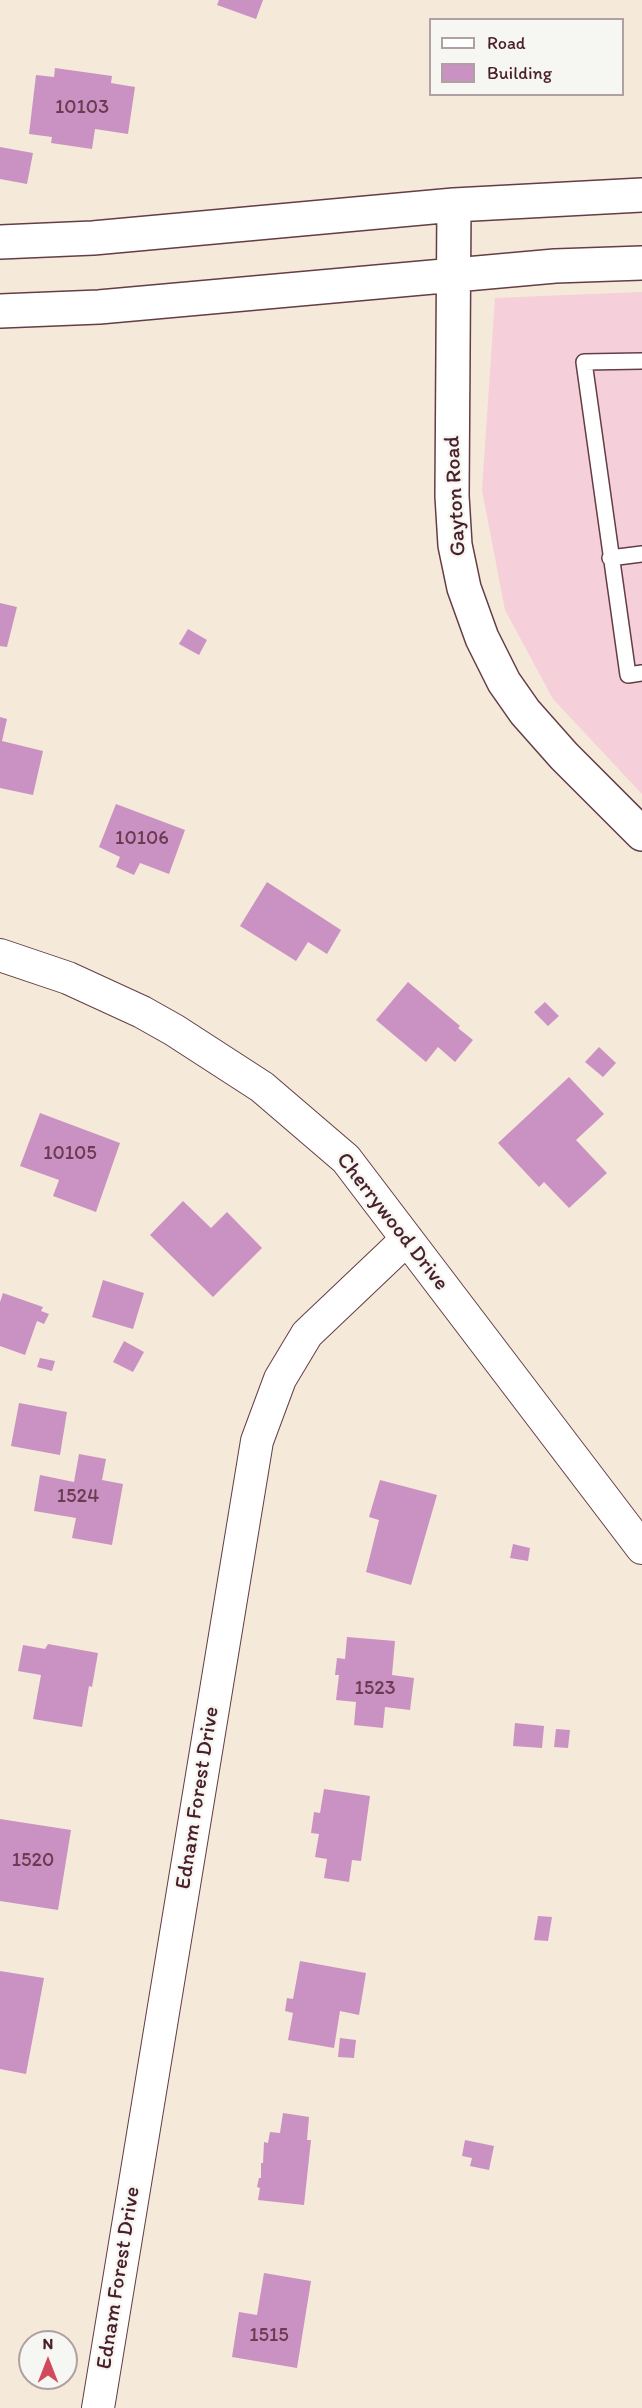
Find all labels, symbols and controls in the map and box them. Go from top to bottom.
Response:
legend [429,18,624,96]
text: Road [487,32,526,54]
text: Building [487,62,552,84]
house number: 10103 [55,96,109,120]
street label: Gayton Road [440,435,472,557]
house number: 10106 [115,827,169,851]
house number: 10105 [43,1142,97,1166]
street label: Cherrywood Drive [330,1148,454,1296]
house number: 1524 [57,1485,99,1509]
house number: 1523 [354,1677,396,1701]
street label: Ednam Forest Drive [171,1705,225,1891]
house number: 1520 [12,1849,54,1873]
street label: Ednam Forest Drive [92,2185,146,2371]
house number: 1515 [249,2324,289,2348]
north arrow [18,2330,78,2390]
text: N [43,2334,53,2353]

